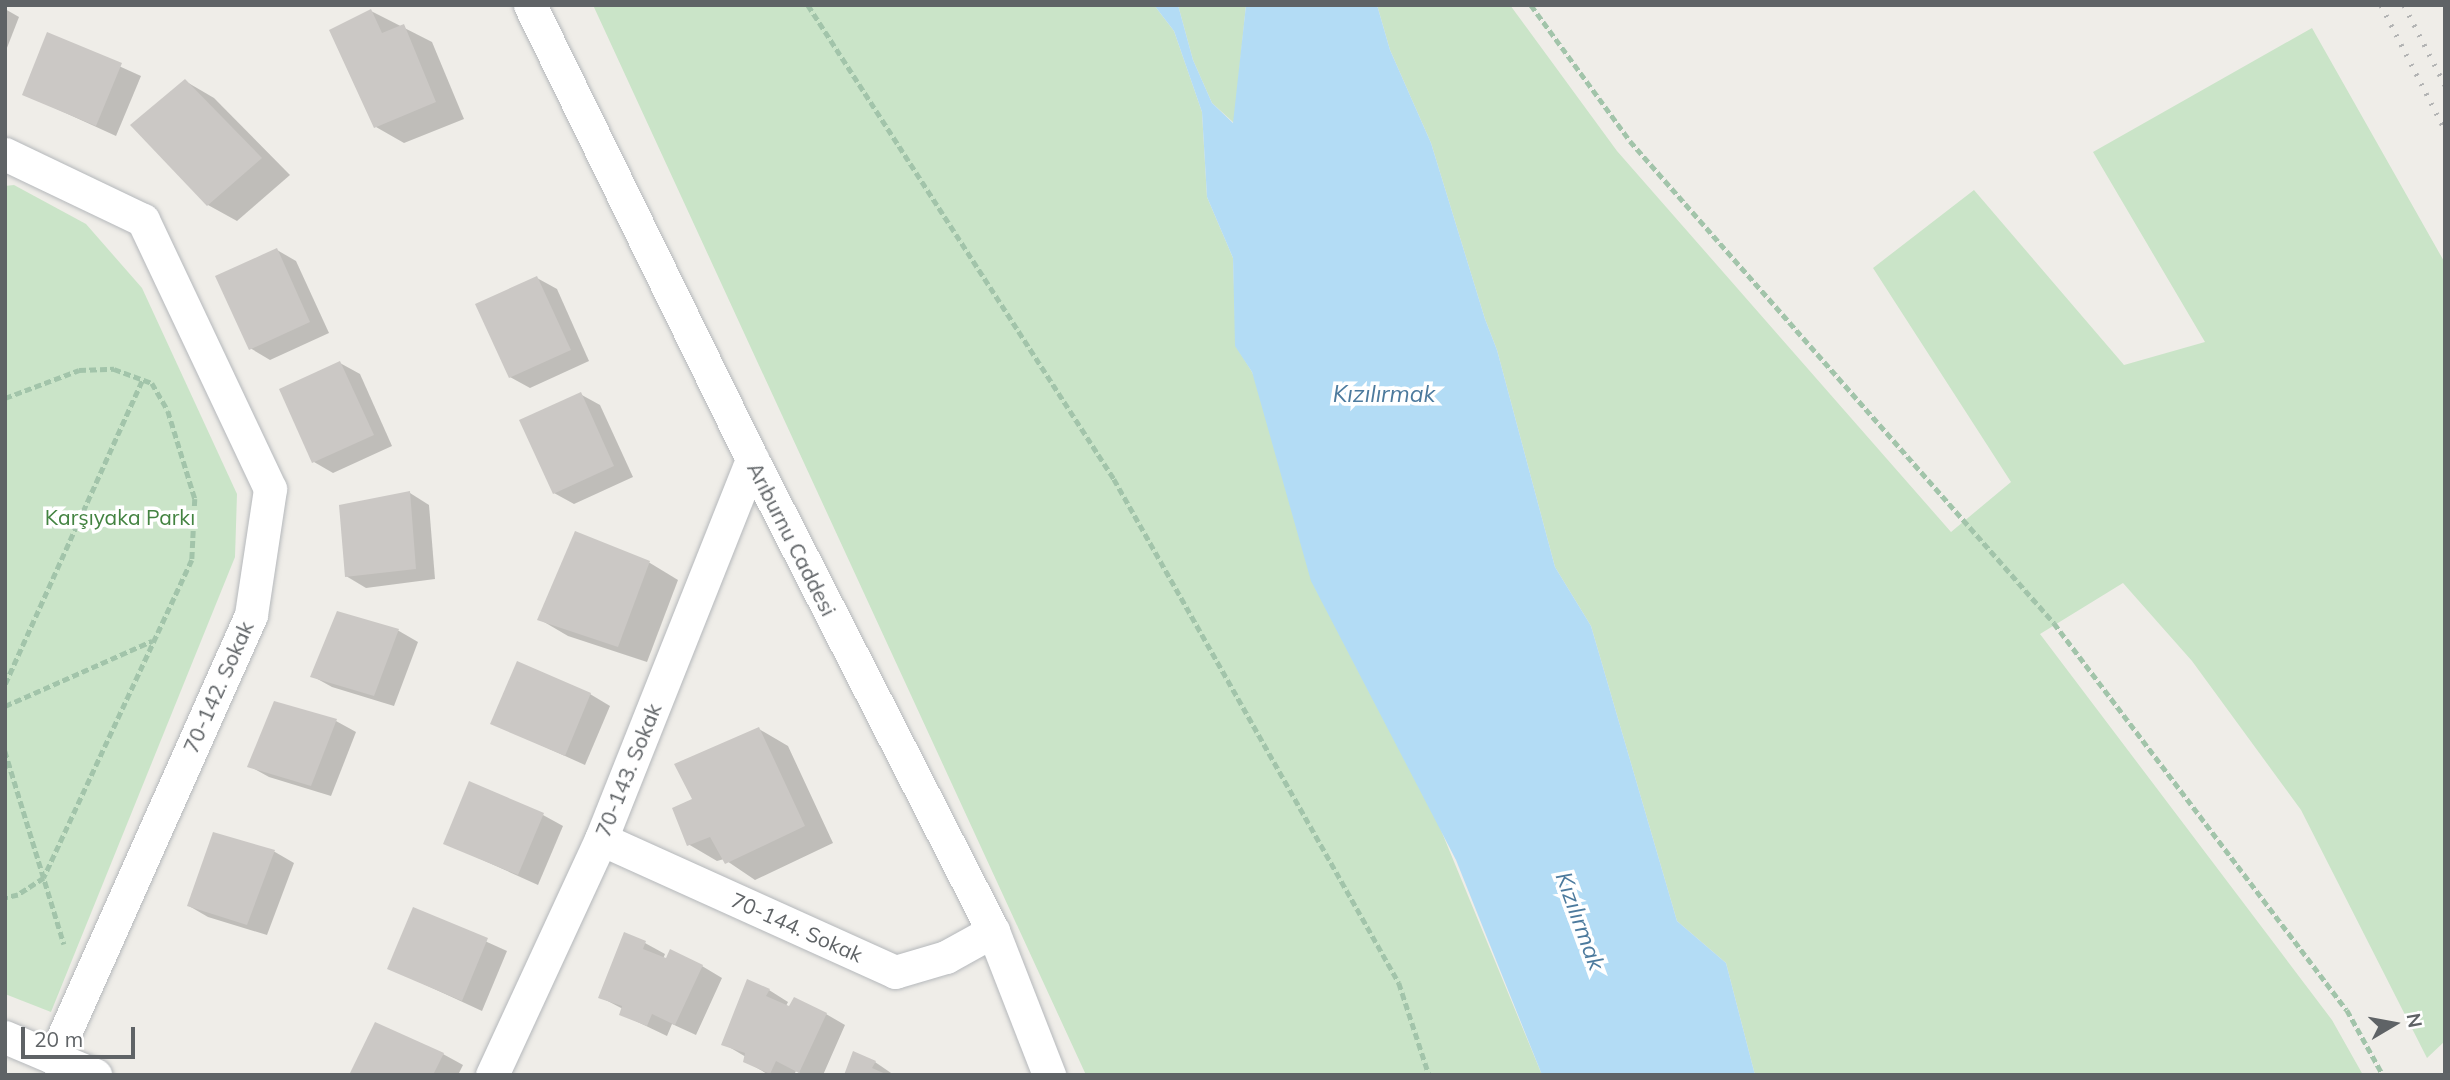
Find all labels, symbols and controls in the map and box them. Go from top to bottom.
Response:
water label: Kızılırmak [1333,380,1435,408]
street label: Arıburnu Caddesi [742,458,842,620]
park label: Karşıyaka Parkı [45,504,195,530]
street label: 70-142. Sokak [178,617,258,757]
street label: 70-143. Sokak [590,700,666,840]
water label: Kızılırmak [1549,868,1611,974]
street label: 70-144. Sokak [727,887,867,967]
north arrow [2359,989,2429,1059]
text: N [2402,1011,2428,1030]
scale bar [24,1014,138,1058]
text: 20 m [34,1026,83,1052]

